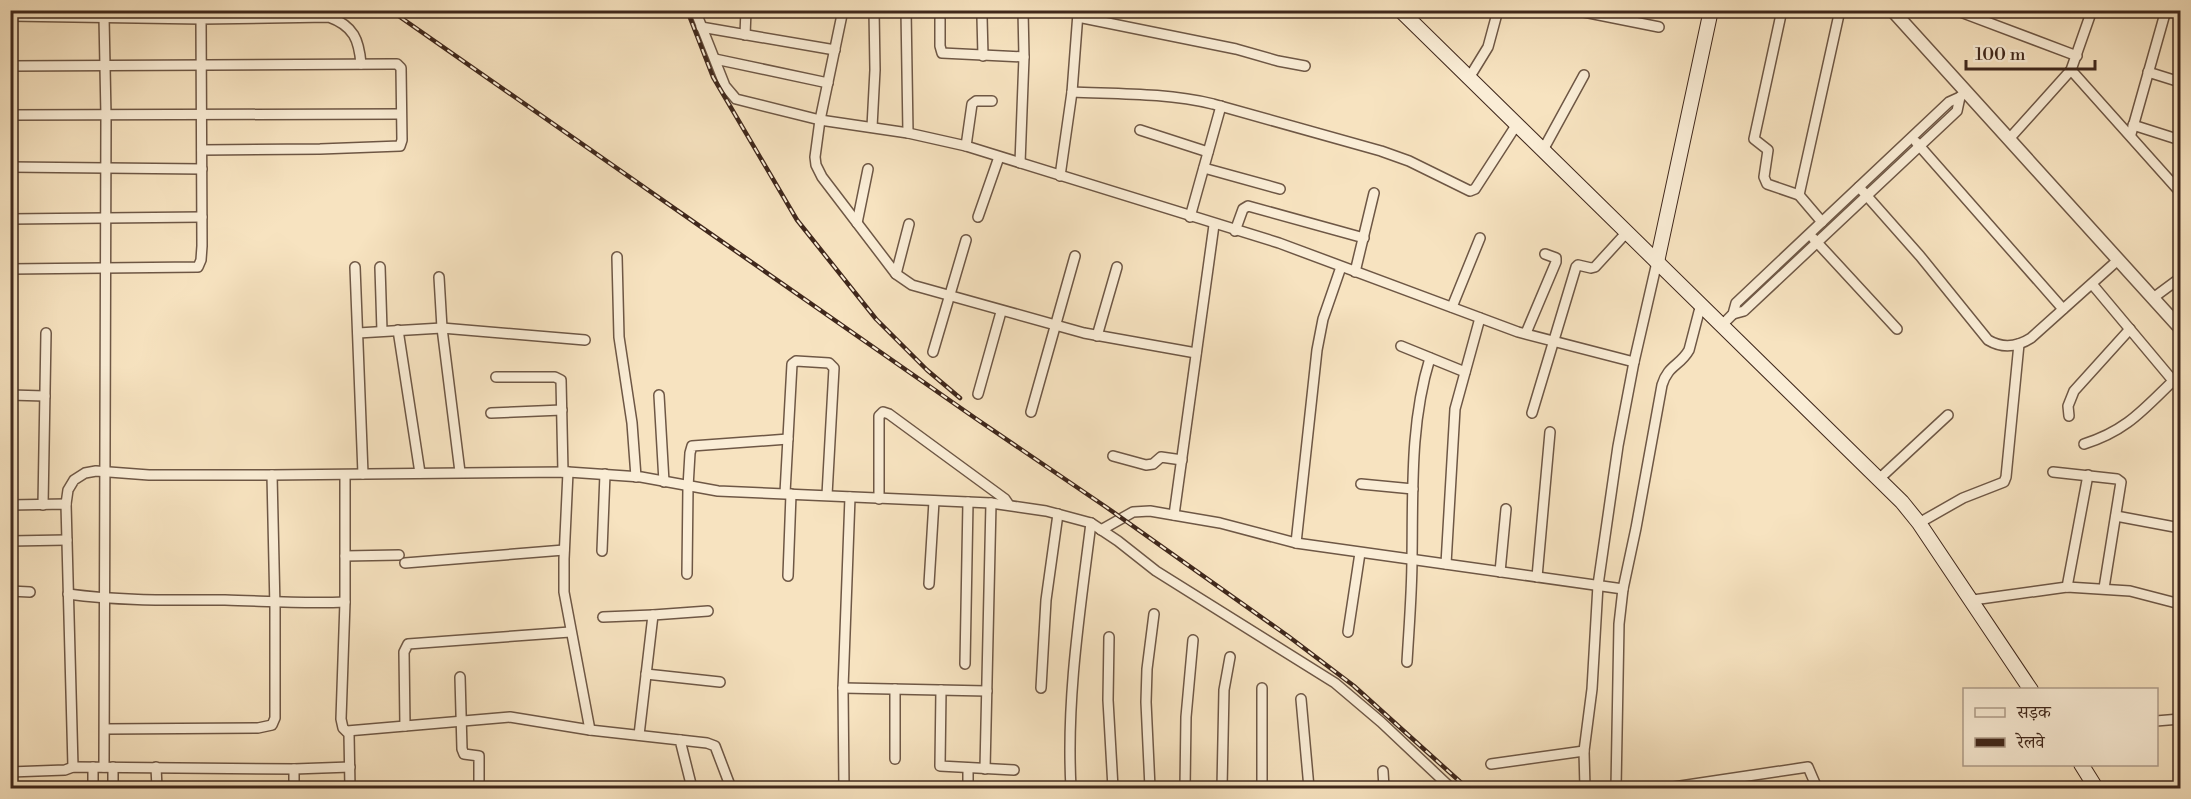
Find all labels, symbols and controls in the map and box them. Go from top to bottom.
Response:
scale bar [1966,33,2095,71]
text: 100 m [1975,43,2026,66]
legend [1963,688,2158,766]
text: सड़क [2016,701,2052,724]
text: रेलवे [2015,731,2046,754]

